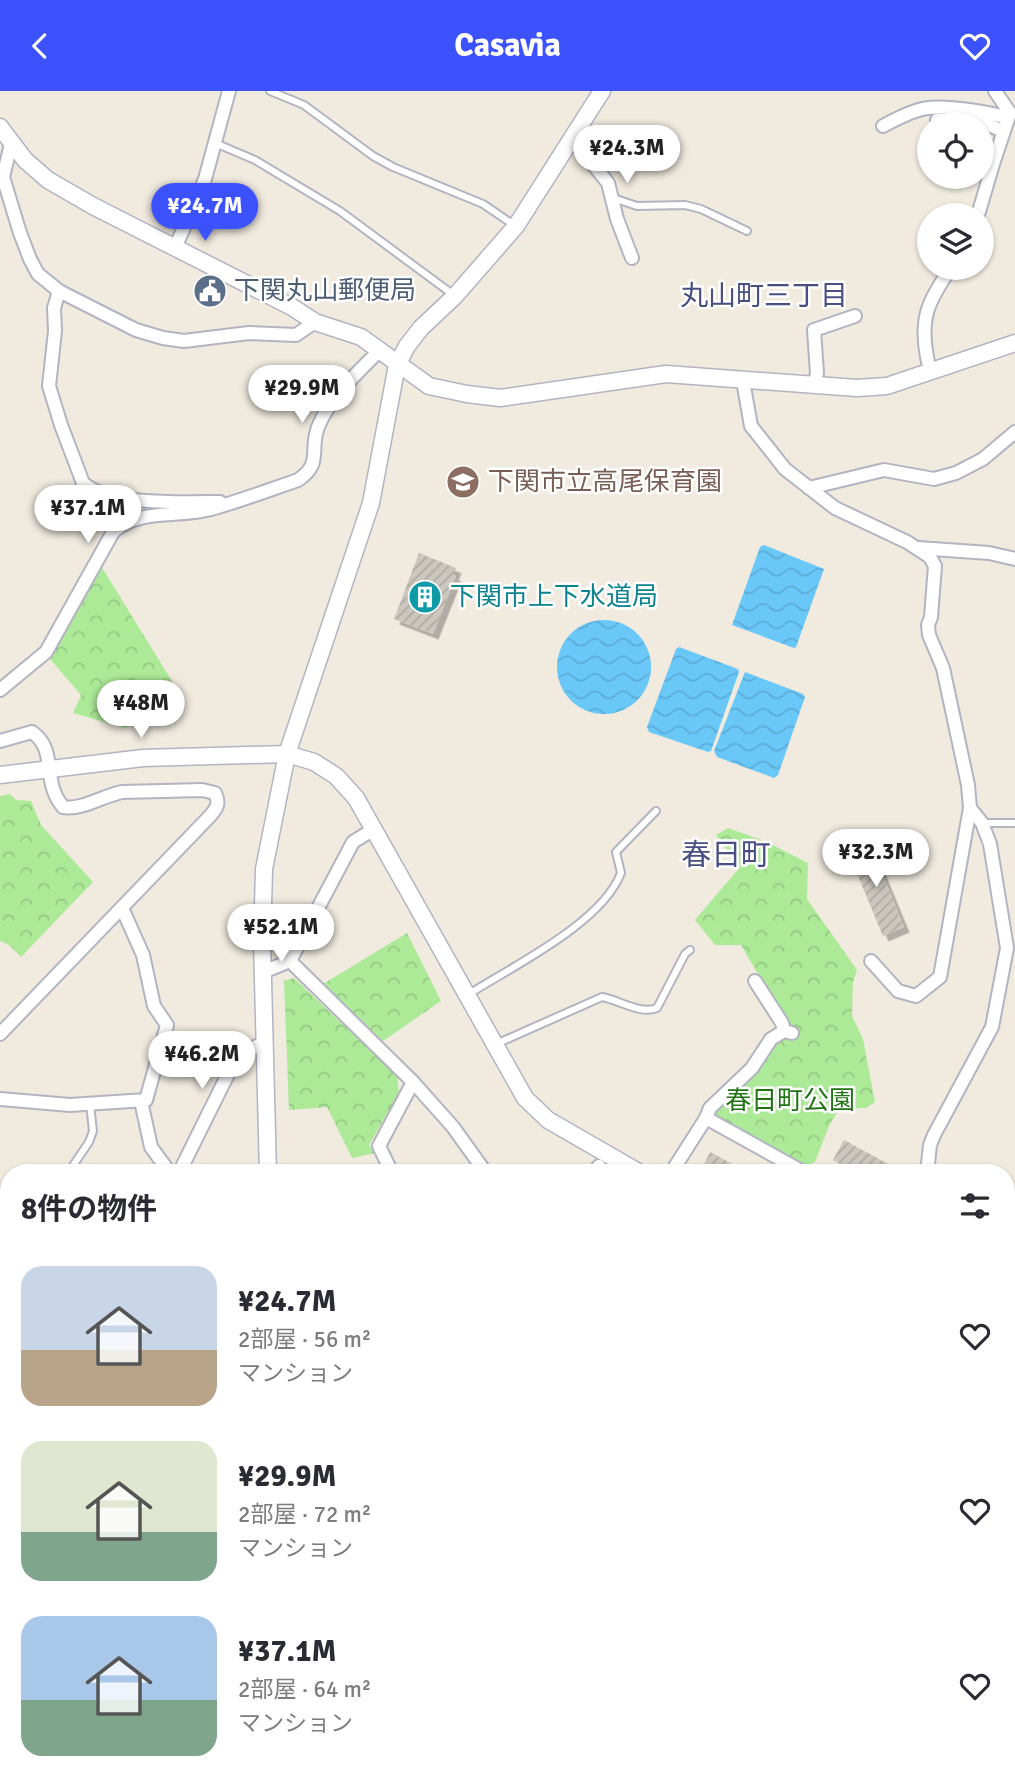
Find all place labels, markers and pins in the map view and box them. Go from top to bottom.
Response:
pin: ¥24.3M [570,125,684,185]
pin: ¥24.7M [148,183,262,243]
public building icon: 下関丸山郵便局 [191,272,229,310]
place label: 下関丸山郵便局 [234,275,416,307]
pin: ¥29.9M [245,365,359,425]
school or university icon: 下関市立高尾保育園 [444,463,482,501]
place label: 下関市立高尾保育園 [488,466,722,498]
pin: ¥37.1M [31,485,145,545]
building icon: 下関市上下水道局 [406,578,444,616]
place label: 下関市上下水道局 [450,581,658,613]
pin: ¥48M [100,681,182,740]
pin: ¥32.3M [819,829,933,889]
pin: ¥52.1M [224,905,338,964]
pin: ¥46.2M [145,1031,259,1091]

